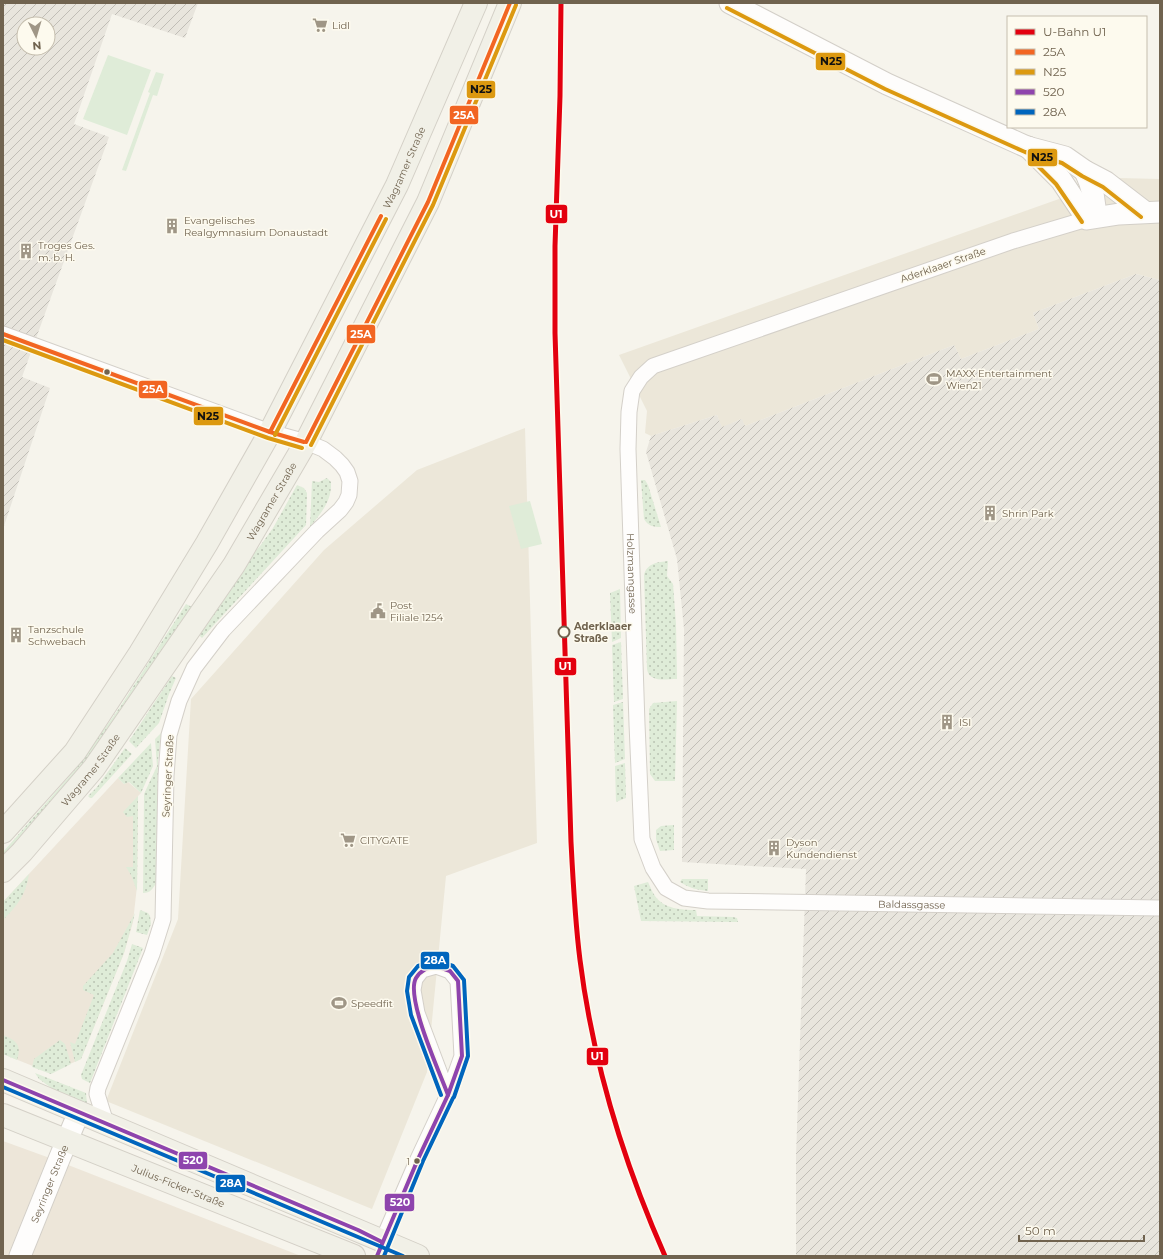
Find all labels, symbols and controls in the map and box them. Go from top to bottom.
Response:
north arrow [16,16,56,56]
supermarket icon: Lidl [311,16,329,34]
legend [1007,16,1147,128]
place label: Lidl [332,19,350,32]
text: U-Bahn U1 [1043,24,1106,39]
text: N [32,39,42,53]
text: 25A [1043,44,1066,59]
line badge: N25 [815,52,846,71]
text: N25 [820,54,842,68]
text: N25 [1043,64,1067,79]
line badge: N25 [466,80,496,99]
text: N25 [470,82,492,96]
text: 520 [1043,84,1065,99]
text: 28A [1043,104,1066,119]
line badge: 25A [449,105,479,125]
text: 25A [453,108,475,122]
street label: Wagramer Straße [380,125,428,211]
line badge: N25 [1027,148,1058,167]
text: N25 [1031,150,1053,164]
line badge: U1 [545,204,568,224]
text: U1 [550,207,562,221]
place label: Evangelisches Realgymnasium Donaustadt [184,214,328,239]
building icon: Evangelisches Realgymnasium Donaustadt [163,217,181,235]
place label: Troges Ges. m. b. H. [38,239,95,264]
building icon: Troges Ges. m. b. H. [17,242,35,260]
street label: Aderklaaer Straße [899,244,987,286]
line badge: 25A [346,324,376,344]
text: 25A [350,327,372,341]
unlabelled marker [102,367,112,377]
place label: MAXX Entertainment Wien21 [946,367,1052,392]
sports icon: MAXX Entertainment Wien21 [925,370,943,388]
line badge: 25A [138,380,168,399]
text: 25A [142,382,164,396]
line badge: N25 [193,406,224,426]
text: N25 [197,409,219,423]
street label: Wagramer Straße [243,460,299,543]
building icon: Shrin Park [981,504,999,522]
place label: Shrin Park [1002,507,1054,520]
street label: Holzmanngasse [624,533,640,614]
place label: Post Filiale 1254 [390,599,444,624]
public building icon: Post Filiale 1254 [369,602,387,620]
place label: Aderklaaer Straße [573,620,632,645]
place label: Tanzschule Schwebach [28,623,86,648]
marker: Aderklaaer Straße [557,625,571,639]
building icon: Tanzschule Schwebach [7,626,25,644]
line badge: U1 [554,657,577,676]
text: U1 [559,659,571,673]
building icon: ISI [938,713,956,731]
place label: ISI [959,716,971,729]
street label: Wagramer Straße [58,731,123,809]
street label: Seyringer Straße [159,734,177,818]
supermarket icon: CITYGATE [339,831,357,849]
place label: CITYGATE [360,834,409,847]
place label: Dyson Kundendienst [786,836,857,861]
building icon: Dyson Kundendienst [765,839,783,857]
street label: Baldassgasse [878,897,945,911]
line badge: 28A [420,951,450,970]
text: 28A [424,953,447,967]
sports icon: Speedfit [330,994,348,1012]
place label: Speedfit [351,997,393,1010]
line badge: U1 [586,1047,609,1066]
text: U1 [591,1049,603,1063]
street label: Seyringer Straße [28,1143,71,1225]
line badge: 520 [178,1151,208,1170]
text: 520 [183,1153,204,1167]
place label: 1 [407,1156,410,1167]
marker: 1 [412,1156,422,1166]
street label: Julius-Ficker-Straße [129,1161,227,1210]
line badge: 28A [215,1174,246,1193]
text: 28A [220,1176,243,1190]
line badge: 520 [384,1193,415,1212]
text: 520 [390,1195,411,1209]
scale bar [1019,1217,1144,1243]
text: 50 m [1025,1223,1056,1238]

